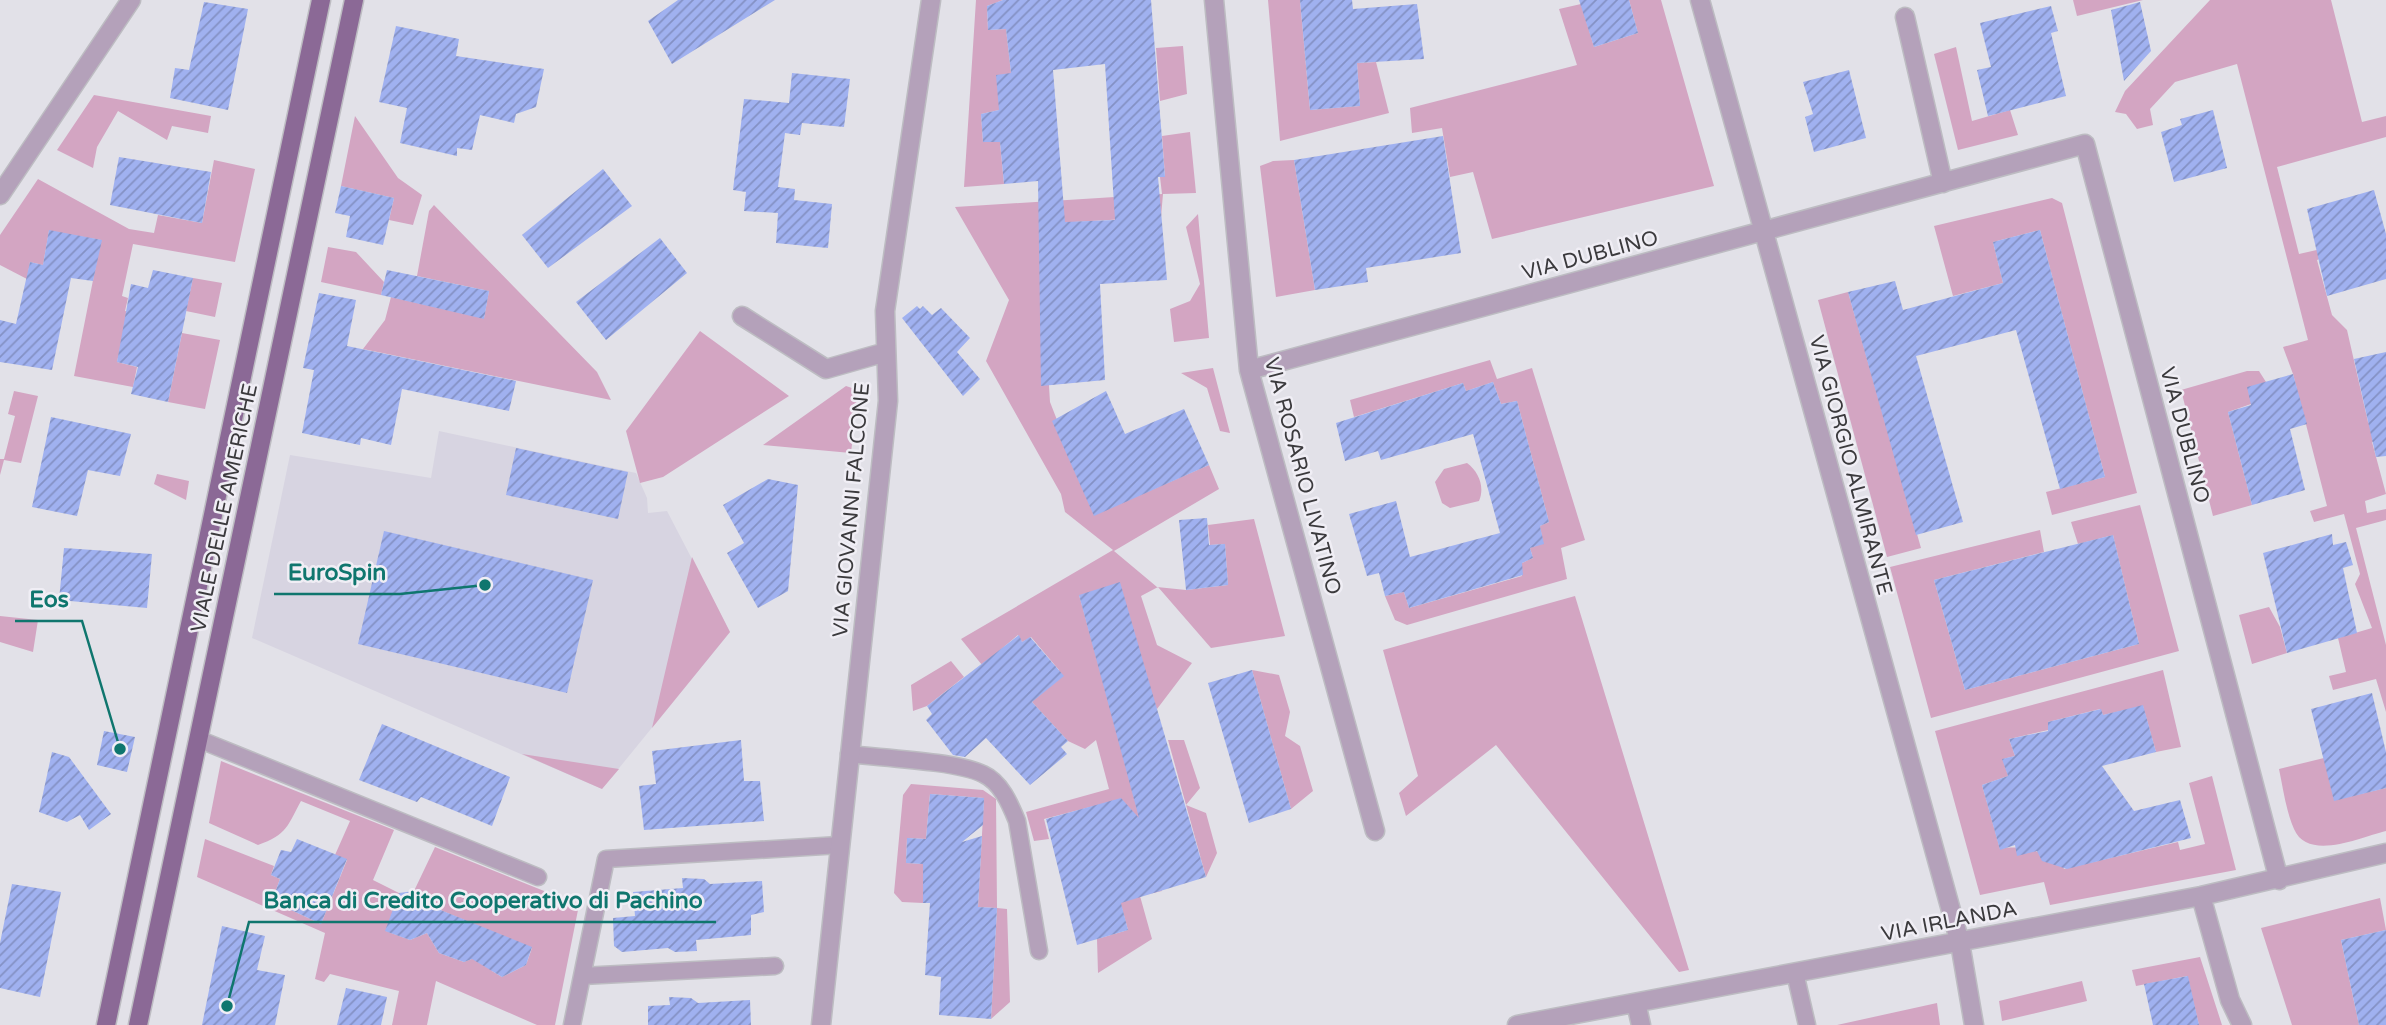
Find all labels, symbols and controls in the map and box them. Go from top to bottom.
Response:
street label: VIA DUBLINO [1519,225,1661,286]
street label: VIA GIORGIO ALMIRANTE [1804,333,1897,598]
street label: VIA ROSARIO LIVATINO [1259,355,1346,597]
street label: VIA DUBLINO [2154,364,2215,506]
street label: VIALE DELLE AMERICHE [186,382,263,635]
street label: VIA GIOVANNI FALCONE [828,382,875,639]
callout: EuroSpin [274,550,400,594]
text: EuroSpin [288,559,386,587]
callout: Eos [15,577,82,621]
text: Eos [29,586,69,614]
callout: Banca di Credito Cooperativo di Pachino [249,878,716,922]
text: Banca di Credito Cooperativo di Pachino [263,887,703,915]
street label: VIA IRLANDA [1879,896,2019,947]

